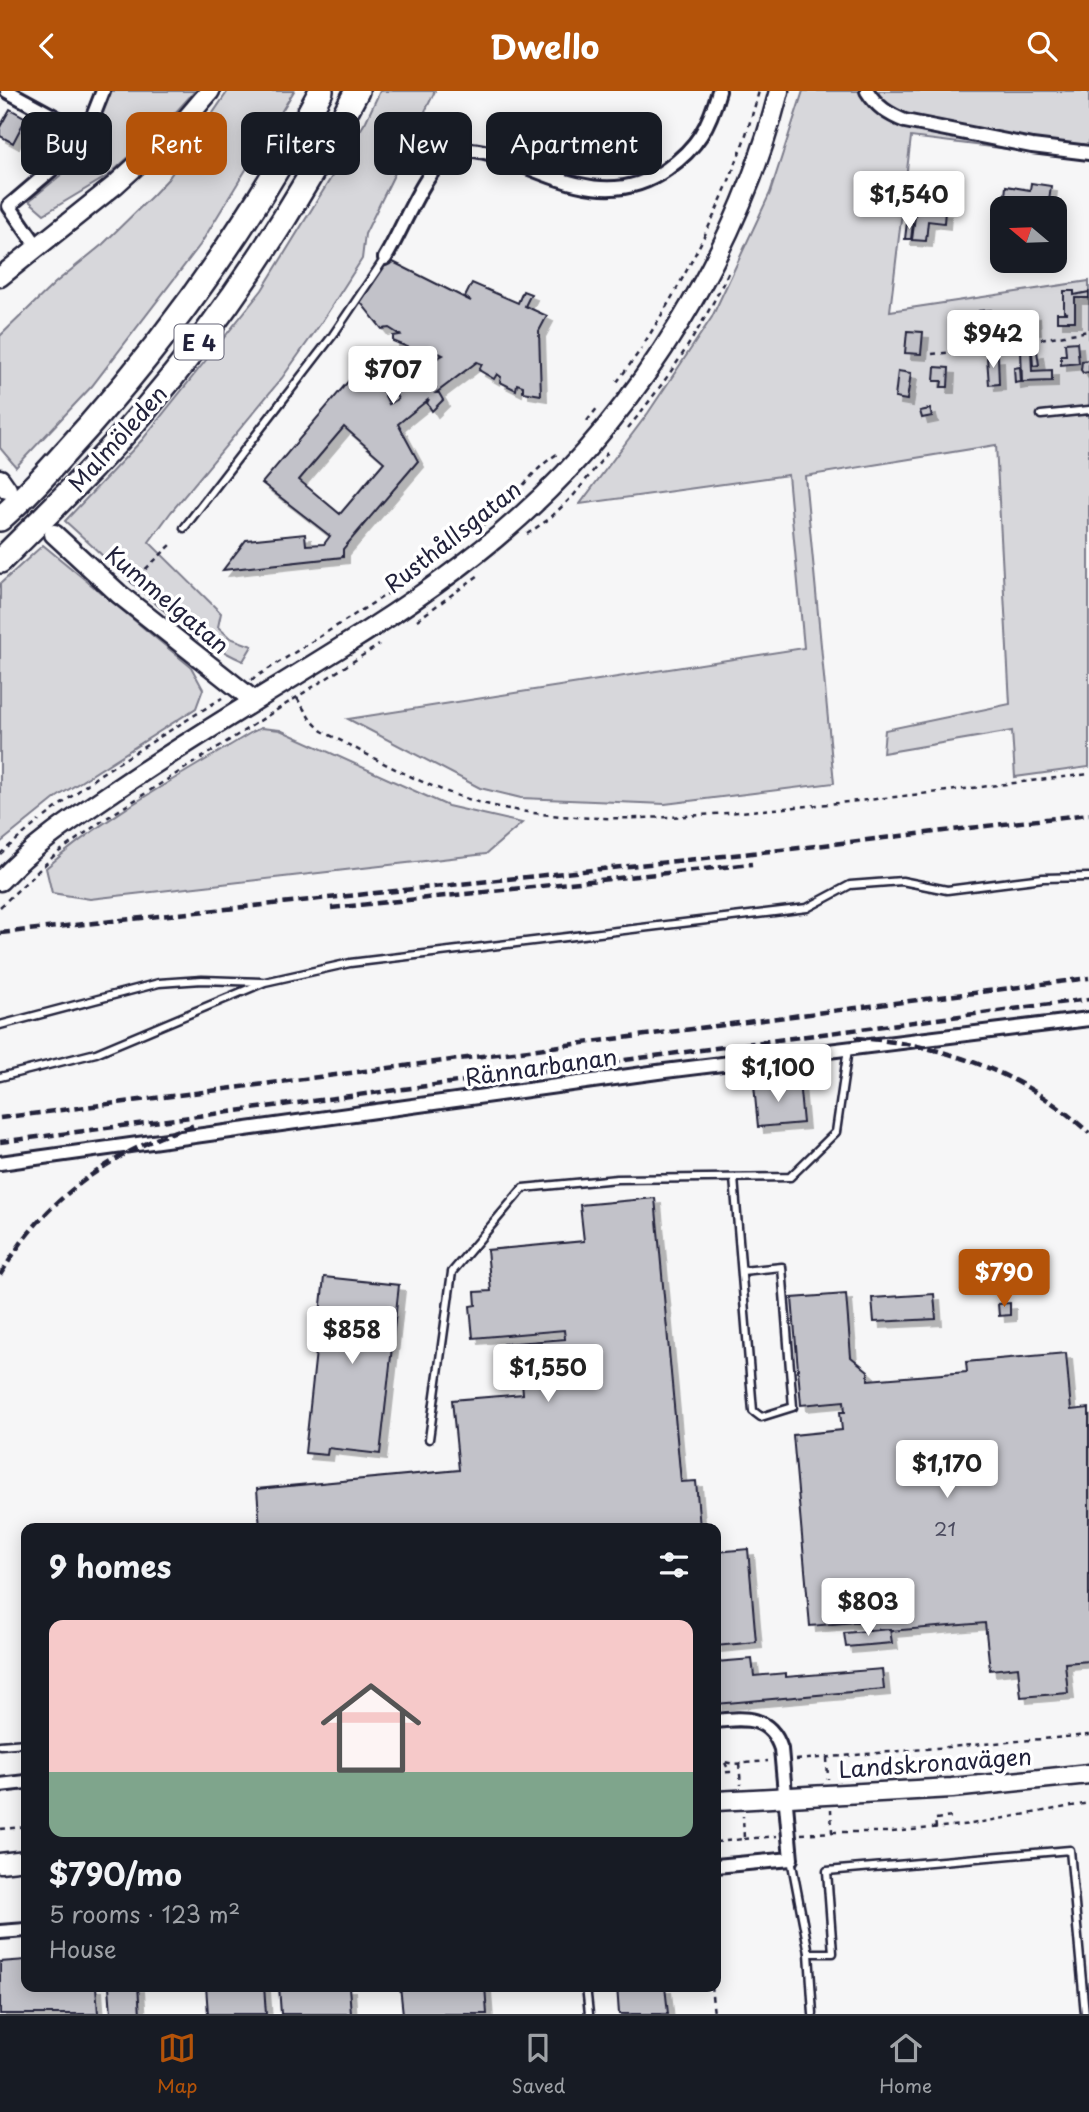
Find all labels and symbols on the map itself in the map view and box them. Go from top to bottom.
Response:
pin: $1,540 [852,171,966,231]
north arrow [990,196,1068,273]
pin: $942 [952,310,1034,370]
road number: E 4 [174,324,224,359]
pin: $707 [352,347,434,406]
street label: Malmöleden [59,377,175,499]
street label: Rusthållsgatan [376,471,528,601]
street label: Kummelgatan [98,536,238,662]
street label: Rännarbanan [463,1038,619,1094]
pin: $1,100 [721,1045,835,1104]
pin: $790 [963,1249,1045,1309]
pin: $858 [311,1307,393,1366]
pin: $1,550 [491,1345,605,1404]
pin: $1,170 [890,1441,1004,1500]
house number: 21 [934,1514,956,1542]
pin: $803 [827,1579,909,1638]
street label: Landskronavägen [837,1738,1033,1786]

